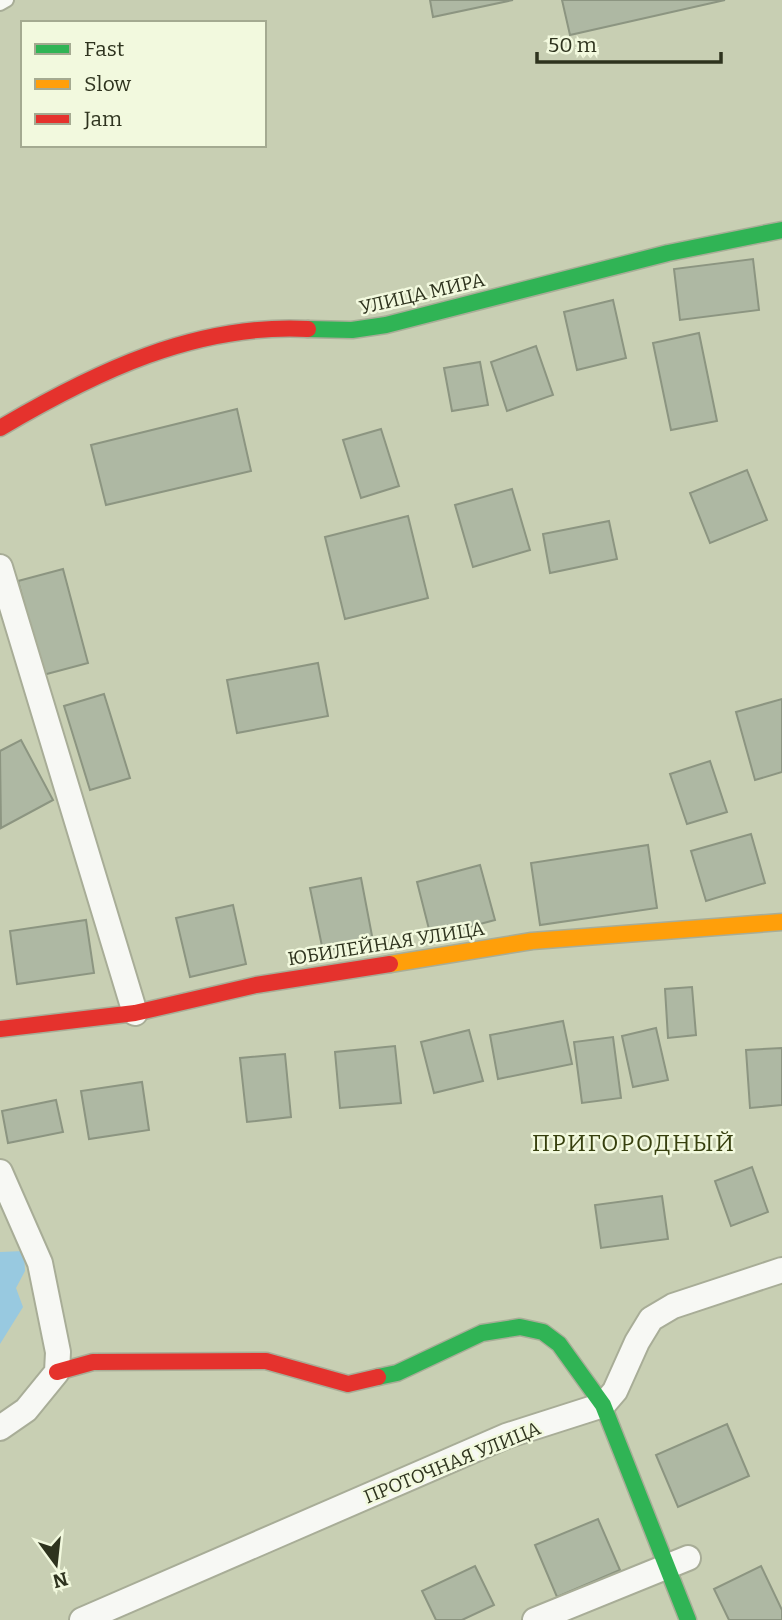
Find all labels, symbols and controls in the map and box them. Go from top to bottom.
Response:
legend [21,21,266,147]
scale bar [537,21,721,65]
text: 50 m [548,32,597,58]
text: Fast [84,36,125,62]
text: Slow [84,71,131,97]
text: Jam [83,106,122,132]
street label: УЛИЦА МИРА [357,268,488,319]
street label: ЮБИЛЕЙНАЯ УЛИЦА [286,916,487,970]
district label: ПРИГОРОДНЫЙ [532,1129,736,1157]
street label: ПРОТОЧНАЯ УЛИЦА [360,1416,544,1508]
north arrow [21,1529,91,1599]
text: N [50,1567,70,1593]

